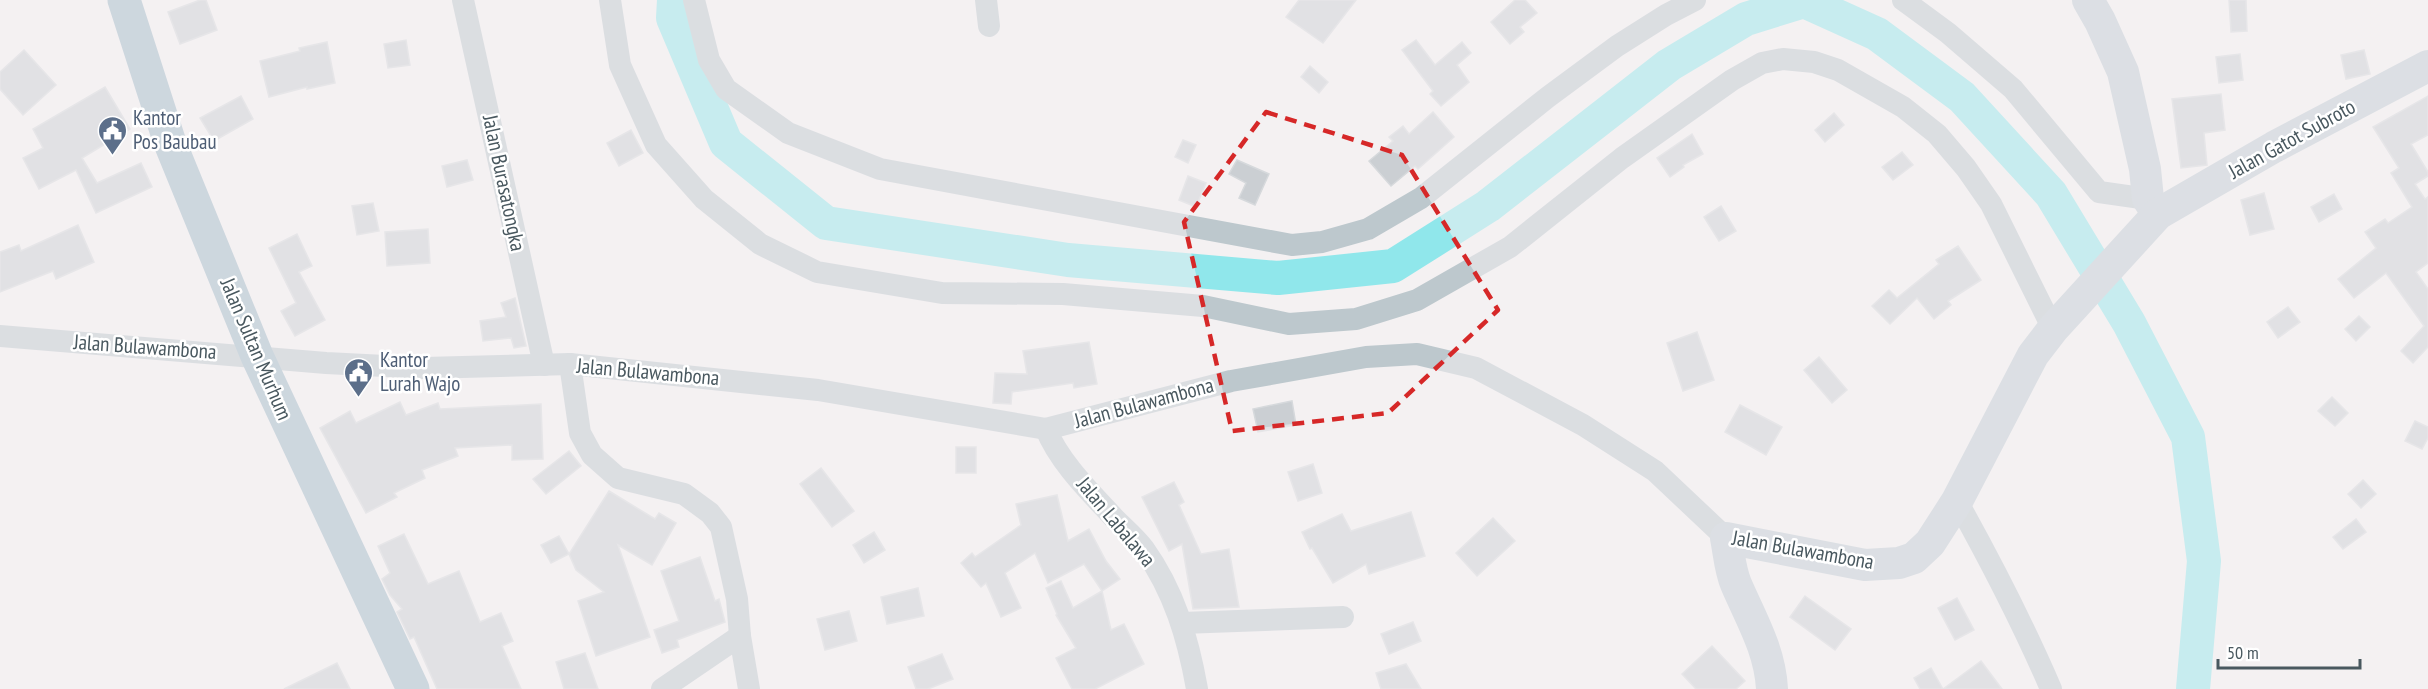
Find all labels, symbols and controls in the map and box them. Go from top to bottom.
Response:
street label: Jalan Gatot Subroto [2223,93,2360,185]
place label: Kantor Pos Baubau [133,104,217,155]
street label: Jalan Burasatongka [477,111,532,253]
public building icon: Kantor Pos Baubau [96,114,128,156]
street label: Jalan Sultan Murhum [214,273,298,424]
street label: Jalan Bulawambona [72,328,217,365]
place label: Kantor Lurah Wajo [380,346,460,397]
street label: Jalan Bulawambona [575,352,720,391]
public building icon: Kantor Lurah Wajo [343,356,375,398]
street label: Jalan Bulawambona [1070,371,1216,434]
street label: Jalan Labalawa [1070,471,1162,572]
street label: Jalan Bulawambona [1729,524,1876,575]
scale bar [2218,632,2360,670]
text: 50 m [2227,641,2259,664]

